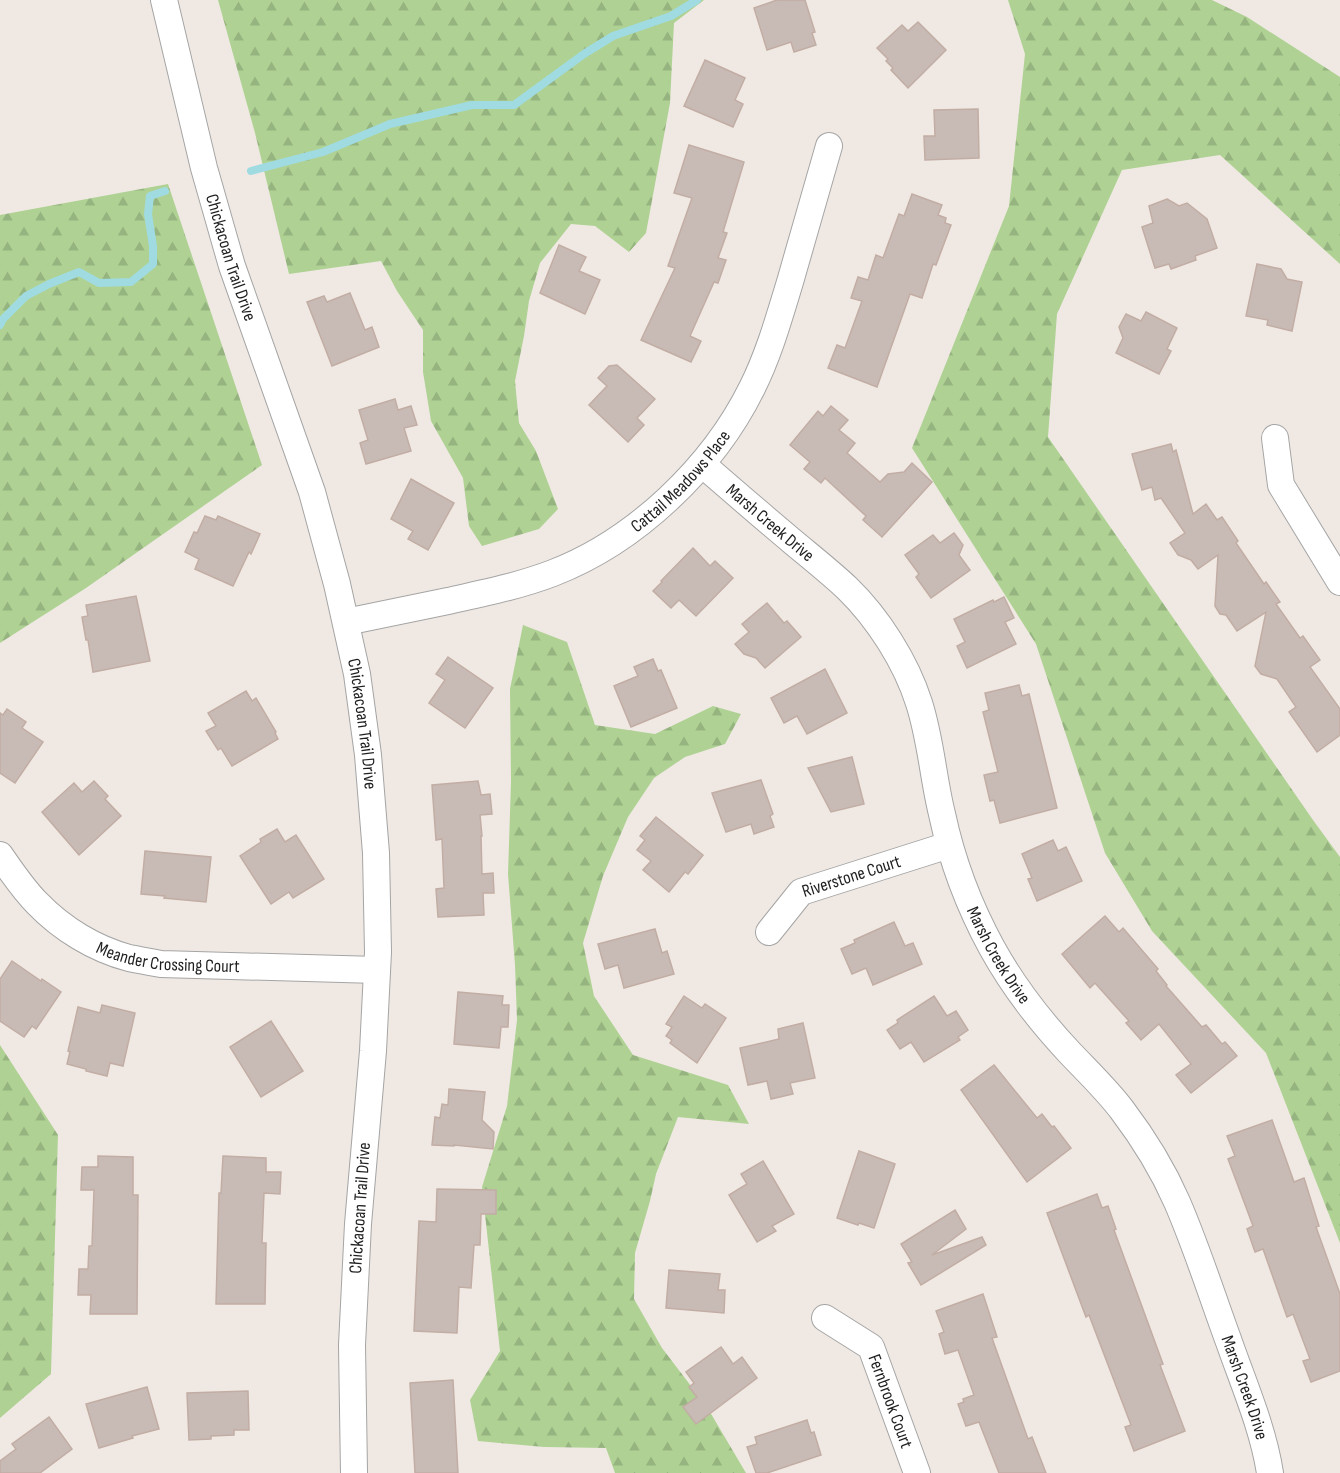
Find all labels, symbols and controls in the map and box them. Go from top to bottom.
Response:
street label: Chickacoan Trail Drive [201,191,261,324]
street label: Cattail Meadows Place [627,426,735,537]
street label: Marsh Creek Drive [722,479,819,566]
street label: Chickacoan Trail Drive [343,656,381,790]
street label: Riverstone Court [799,850,904,902]
street label: Marsh Creek Drive [963,903,1035,1008]
street label: Meander Crossing Court [93,937,240,977]
street label: Chickacoan Trail Drive [345,1142,375,1274]
street label: Marsh Creek Drive [1217,1333,1273,1442]
street label: Fernbrook Court [864,1351,918,1451]

